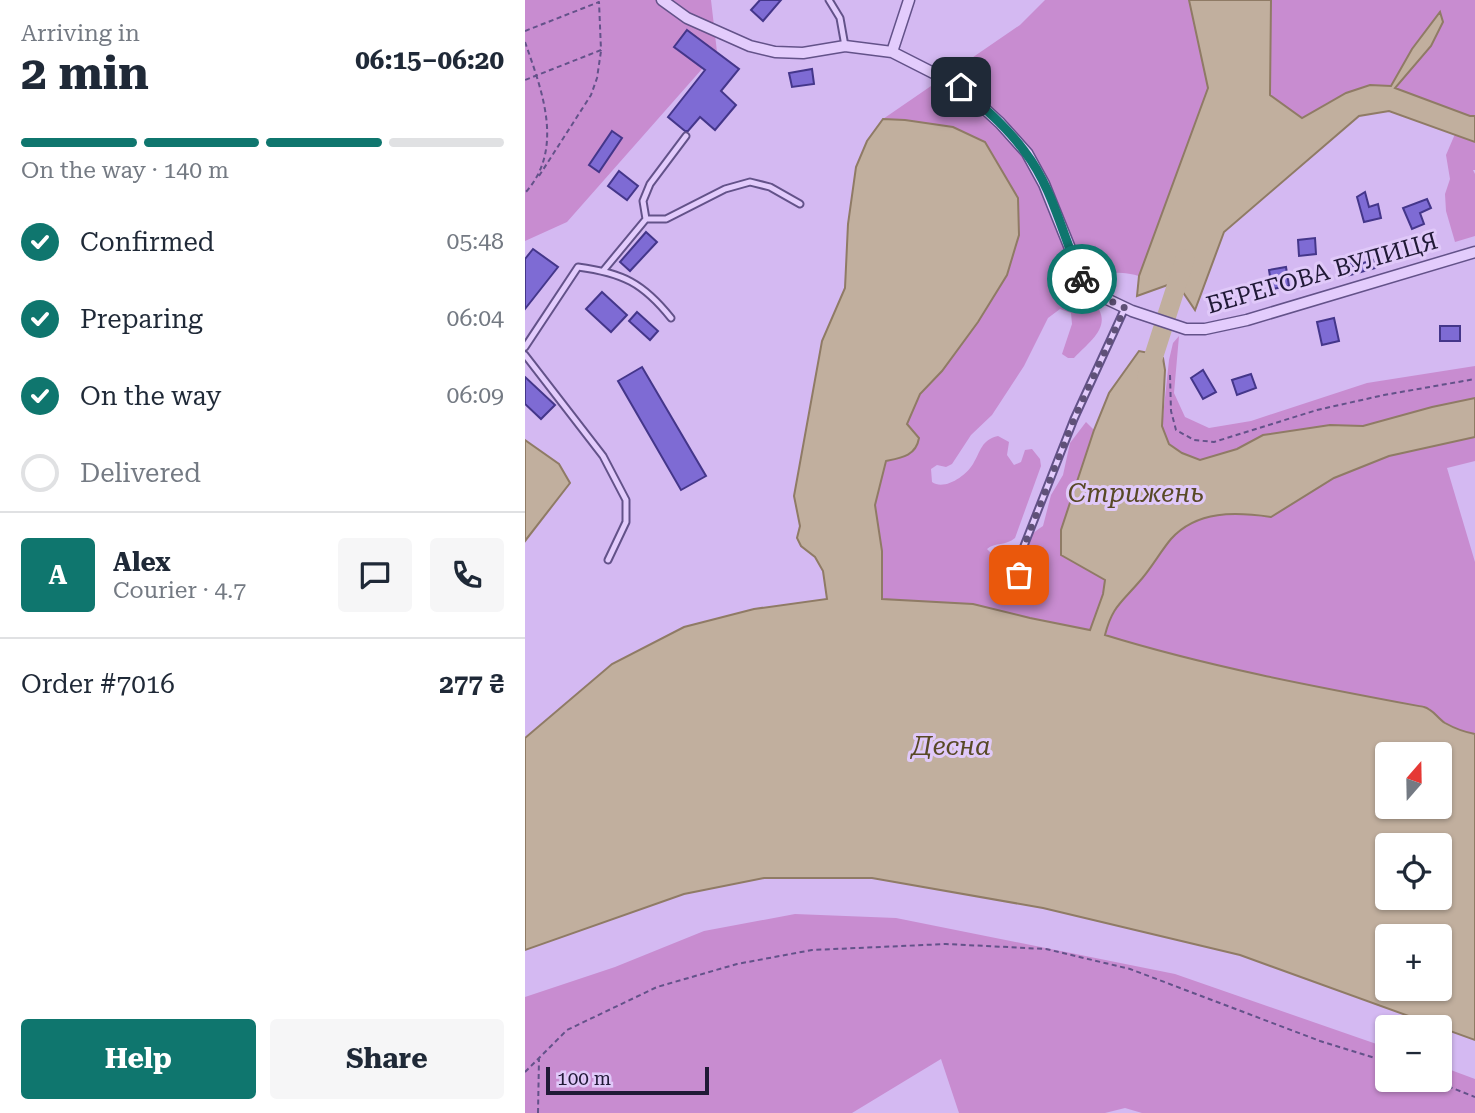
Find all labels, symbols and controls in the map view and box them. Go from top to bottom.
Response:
text: Arriving in [21,20,140,47]
text: 06:15–06:20 [355,45,504,75]
text: 2 min [21,46,149,100]
pin [931,57,991,117]
icon: home [942,68,980,106]
text: On the way · 140 m [21,157,229,184]
icon: check [21,223,59,261]
text: Confirmed [80,227,215,257]
street label: БЕРЕГОВА ВУЛИЦЯ [1203,227,1441,319]
text: 05:48 [447,228,504,255]
courier [1047,244,1117,314]
icon: bike [1063,260,1101,298]
icon: check [21,300,59,338]
text: Preparing [80,304,203,334]
text: 06:04 [447,305,504,332]
icon: check [21,377,59,415]
text: On the way [80,381,221,411]
text: 06:09 [447,382,504,409]
text: Delivered [80,458,201,488]
water label: Стрижень [1068,478,1204,508]
button: chat [338,538,412,612]
button: phone [430,538,504,612]
pin [989,545,1049,605]
text: Alex [113,547,171,577]
icon: bag [1000,556,1038,594]
text: A [49,560,67,590]
text: Courier · 4.7 [113,577,246,604]
text: Order #7016 [21,669,175,699]
text: 277 ₴ [439,669,504,699]
water label: Десна [909,731,991,761]
north arrow [1375,742,1453,819]
map controls [1375,742,1452,1092]
button: locate [1375,833,1452,910]
button: + [1375,924,1452,1001]
button: − [1375,1015,1452,1092]
button: Help [21,1019,256,1099]
button: Share [270,1019,504,1099]
scale bar [546,1064,709,1096]
text: 100 m [557,1067,611,1090]

